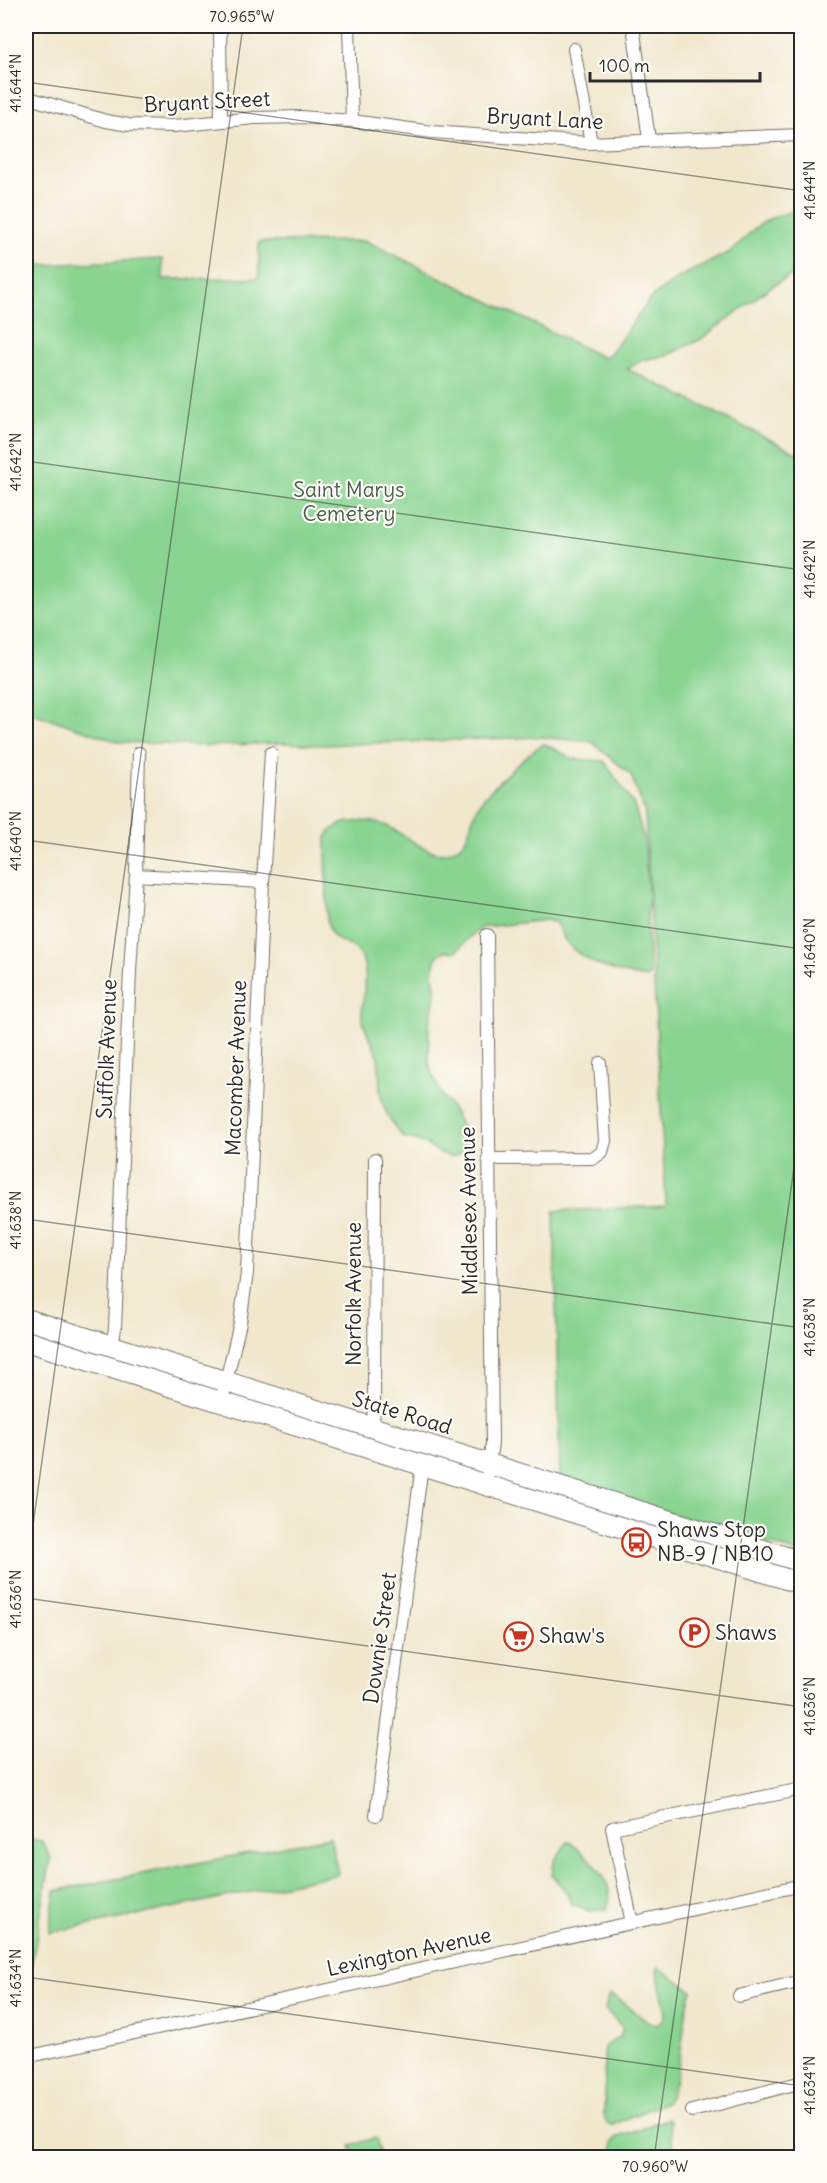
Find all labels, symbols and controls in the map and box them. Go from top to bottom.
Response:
text: 70.965°W [210,7,275,26]
scale bar [590,45,760,83]
text: 41.644°N [6,54,25,112]
text: 100 m [599,54,650,77]
street label: Bryant Street [143,85,271,118]
street label: Bryant Lane [486,102,604,135]
text: 41.644°N [800,161,819,219]
text: 41.642°N [6,433,25,491]
park label: Saint Marys Cemetery [293,476,405,527]
text: 41.642°N [800,540,819,598]
text: 41.640°N [6,811,25,871]
text: 41.640°N [800,918,819,978]
street label: Suffolk Avenue [91,979,122,1119]
street label: Macomber Avenue [219,979,252,1157]
street label: Middlesex Avenue [454,1126,483,1296]
text: 41.638°N [6,1191,25,1249]
street label: Norfolk Avenue [340,1222,367,1366]
text: 41.638°N [800,1298,819,1356]
street label: State Road [349,1385,455,1440]
place label: Shaws Stop NB-9 / NB10 [657,1516,774,1567]
bus stop icon: Shaws Stop NB-9 / NB10 [620,1526,652,1558]
text: 41.636°N [6,1570,25,1628]
street label: Downie Street [357,1570,402,1705]
parking icon: Shaws [678,1617,710,1649]
place label: Shaws [715,1619,777,1646]
supermarket icon: Shaw's [502,1620,534,1652]
place label: Shaw's [539,1622,605,1649]
text: 41.636°N [800,1677,819,1735]
street label: Lexington Avenue [324,1921,494,1982]
text: 41.634°N [6,1949,25,2007]
text: 41.634°N [800,2056,819,2114]
text: 70.960°W [622,2157,688,2176]

